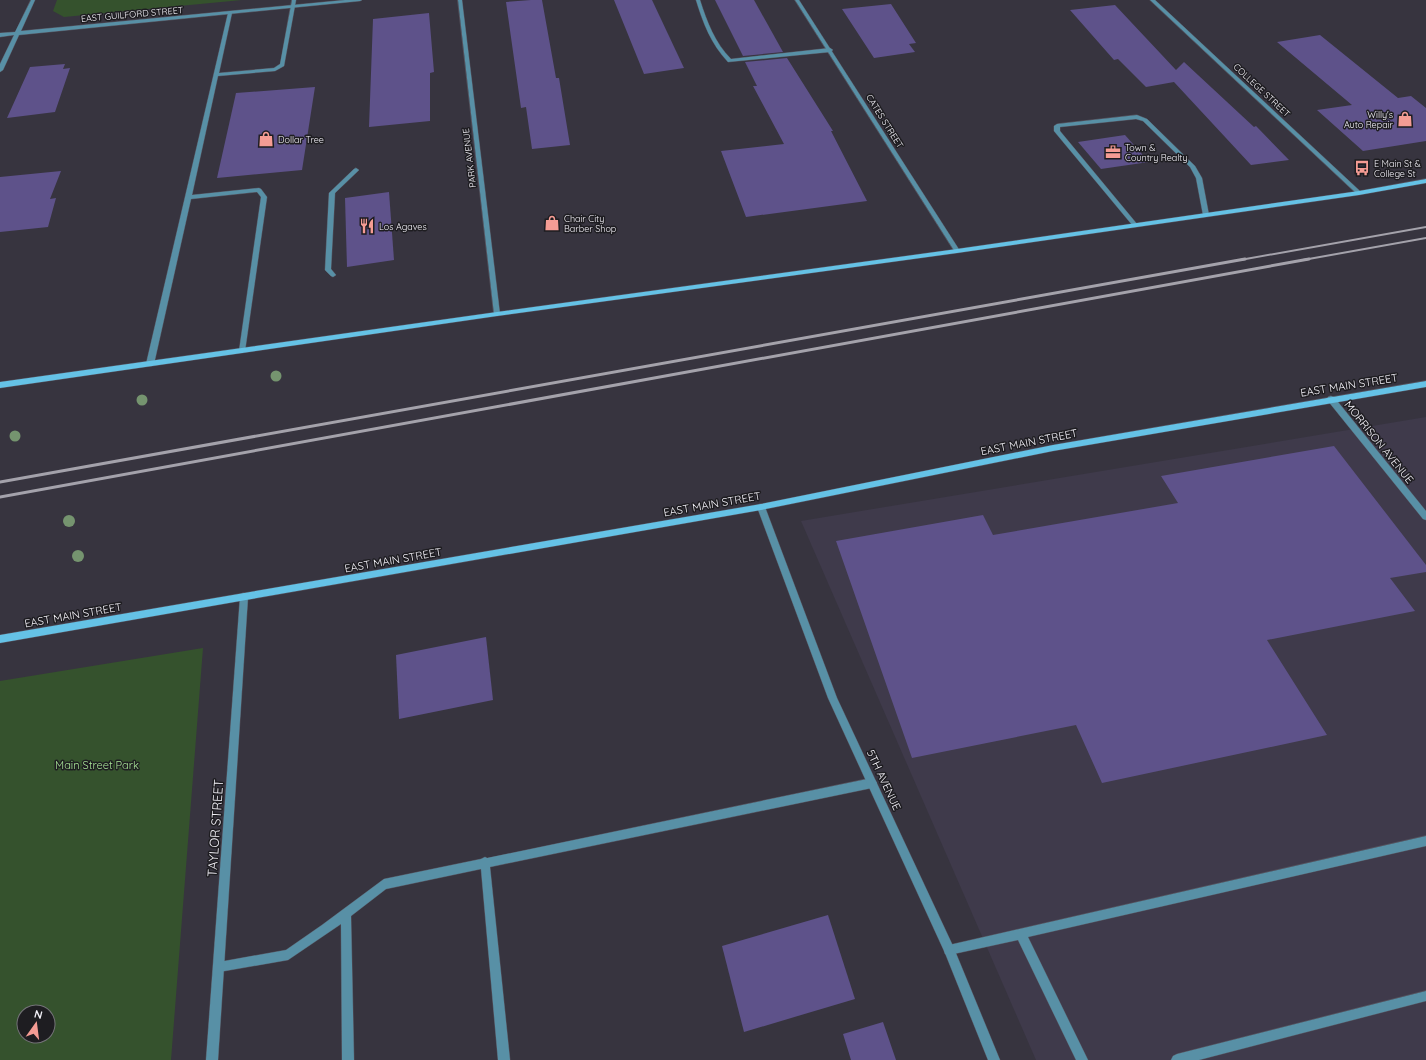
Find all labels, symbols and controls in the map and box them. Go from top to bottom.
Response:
street label: EAST GUILFORD STREET [80,4,184,24]
street label: COLLEGE STREET [1231,61,1293,119]
street label: CATES STREET [864,92,906,150]
place label: Willy's Auto Repair [1344,109,1394,130]
shop icon: Willy's Auto Repair [1396,110,1414,128]
street label: PARK AVENUE [460,128,478,188]
shop icon: Dollar Tree [257,130,275,148]
place label: Dollar Tree [278,134,324,145]
place label: Town & Country Realty [1125,142,1188,163]
office icon: Town & Country Realty [1104,143,1122,161]
place label: E Main St & College St [1374,158,1421,179]
bus stop icon: E Main St & College St [1353,159,1371,177]
place label: Chair City Barber Shop [564,213,617,234]
shop icon: Chair City Barber Shop [543,214,561,232]
restaurant icon: Los Agaves [358,217,376,235]
place label: Los Agaves [379,221,427,232]
street label: EAST MAIN STREET [1299,370,1399,400]
street label: MORRISON AVENUE [1341,398,1417,486]
street label: EAST MAIN STREET [979,426,1079,458]
street label: EAST MAIN STREET [662,488,762,519]
street label: EAST MAIN STREET [343,544,443,575]
street label: EAST MAIN STREET [23,599,123,630]
street label: 5TH AVENUE [864,747,904,813]
park label: Main Street Park [55,758,139,772]
street label: TAYLOR STREET [204,779,226,877]
north arrow [16,1004,56,1044]
text: N [33,1007,44,1022]

